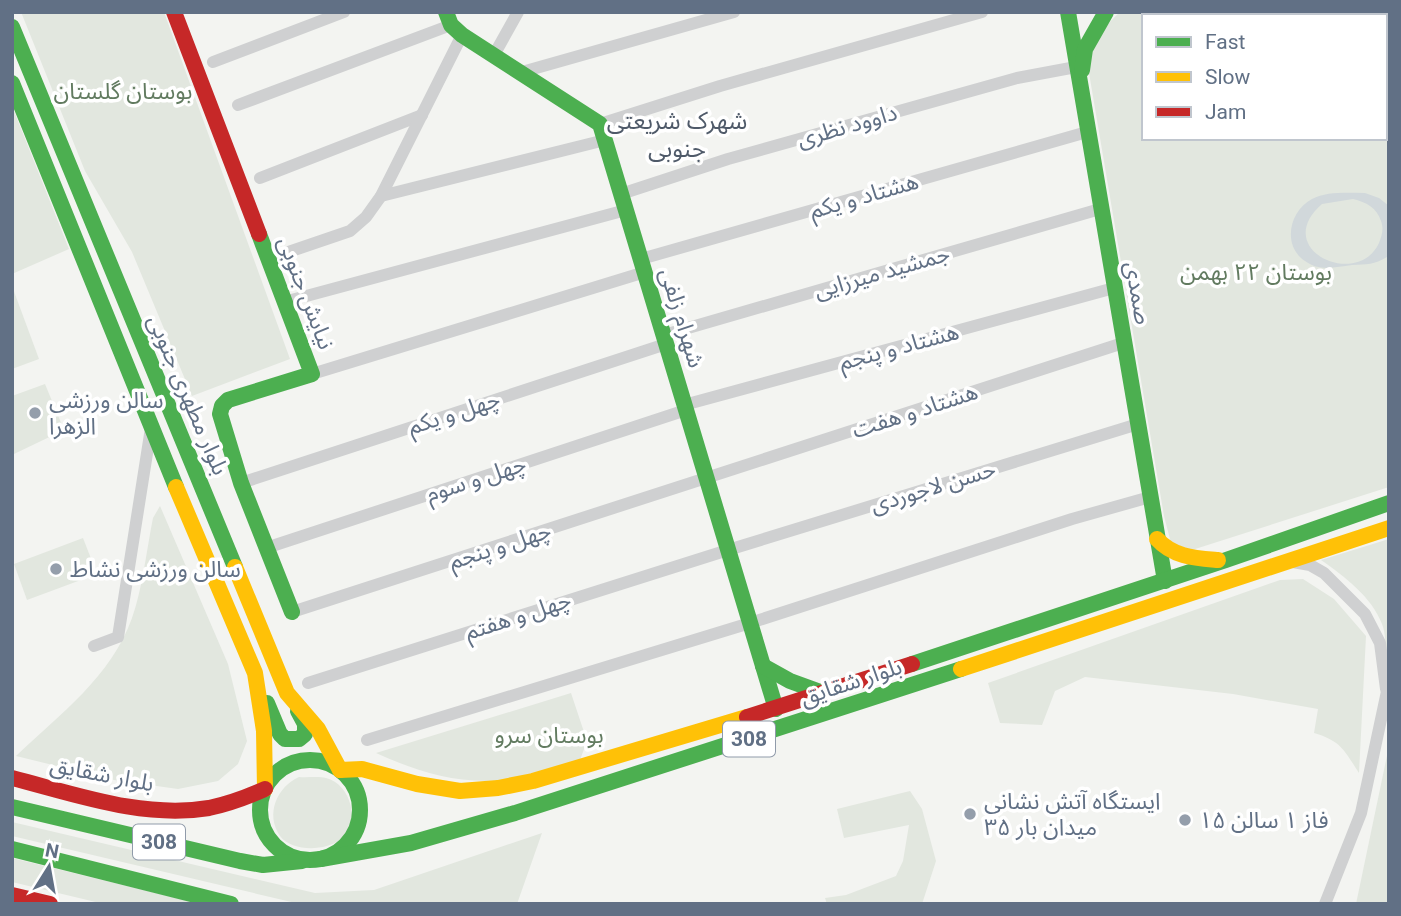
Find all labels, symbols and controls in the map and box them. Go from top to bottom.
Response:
legend [1142,14,1387,140]
text: Fast [1205,30,1246,54]
text: Slow [1205,65,1251,89]
park label: بوستان گلستان [54,78,192,105]
street label: داوود نظری [794,99,900,153]
text: Jam [1205,100,1246,124]
district label: شهرک شریعتی جنوبی [607,107,747,163]
street label: هشتاد و یکم [806,168,922,227]
street label: نیایش جنوبی [272,233,340,353]
street label: جمشید میرزایی [811,240,953,304]
street label: صمدی [1119,259,1157,327]
park label: بوستان ۲۲ بهمن [1180,259,1332,286]
street label: شهرام زلفی [650,265,710,372]
street label: بلوار مطهری جنوبی [142,311,234,479]
street label: هشتاد و پنجم [836,318,963,379]
street label: هشتاد و هفت [849,378,981,444]
street label: چهل و یکم [405,385,504,443]
place label: سالن ورزشی الزهرا [49,387,164,440]
marker: سالن ورزشی الزهرا [27,405,43,421]
street label: چهل و سوم [423,450,531,512]
street label: حسن لاجوردی [867,455,999,519]
street label: چهل و پنجم [445,517,556,578]
place label: سالن ورزشی نشاط [70,556,241,583]
marker: سالن ورزشی نشاط [48,561,64,577]
street label: چهل و هفتم [462,586,575,649]
street label: بلوار شقایق [797,653,905,711]
park label: بوستان سرو [494,722,604,749]
road number: 308 [723,722,775,756]
street label: بلوار شقایق [48,751,156,797]
place label: ایستگاه آتش نشانی ۳۵ میدان بار [984,788,1161,841]
marker: ایستگاه آتش نشانی ۳۵ میدان بار [962,806,978,822]
place label: فاز ۱ سالن ۱۵ [1199,807,1329,834]
marker: فاز ۱ سالن ۱۵ [1177,812,1193,828]
road number: 308 [133,824,185,860]
north arrow [14,832,84,902]
text: N [43,838,61,863]

